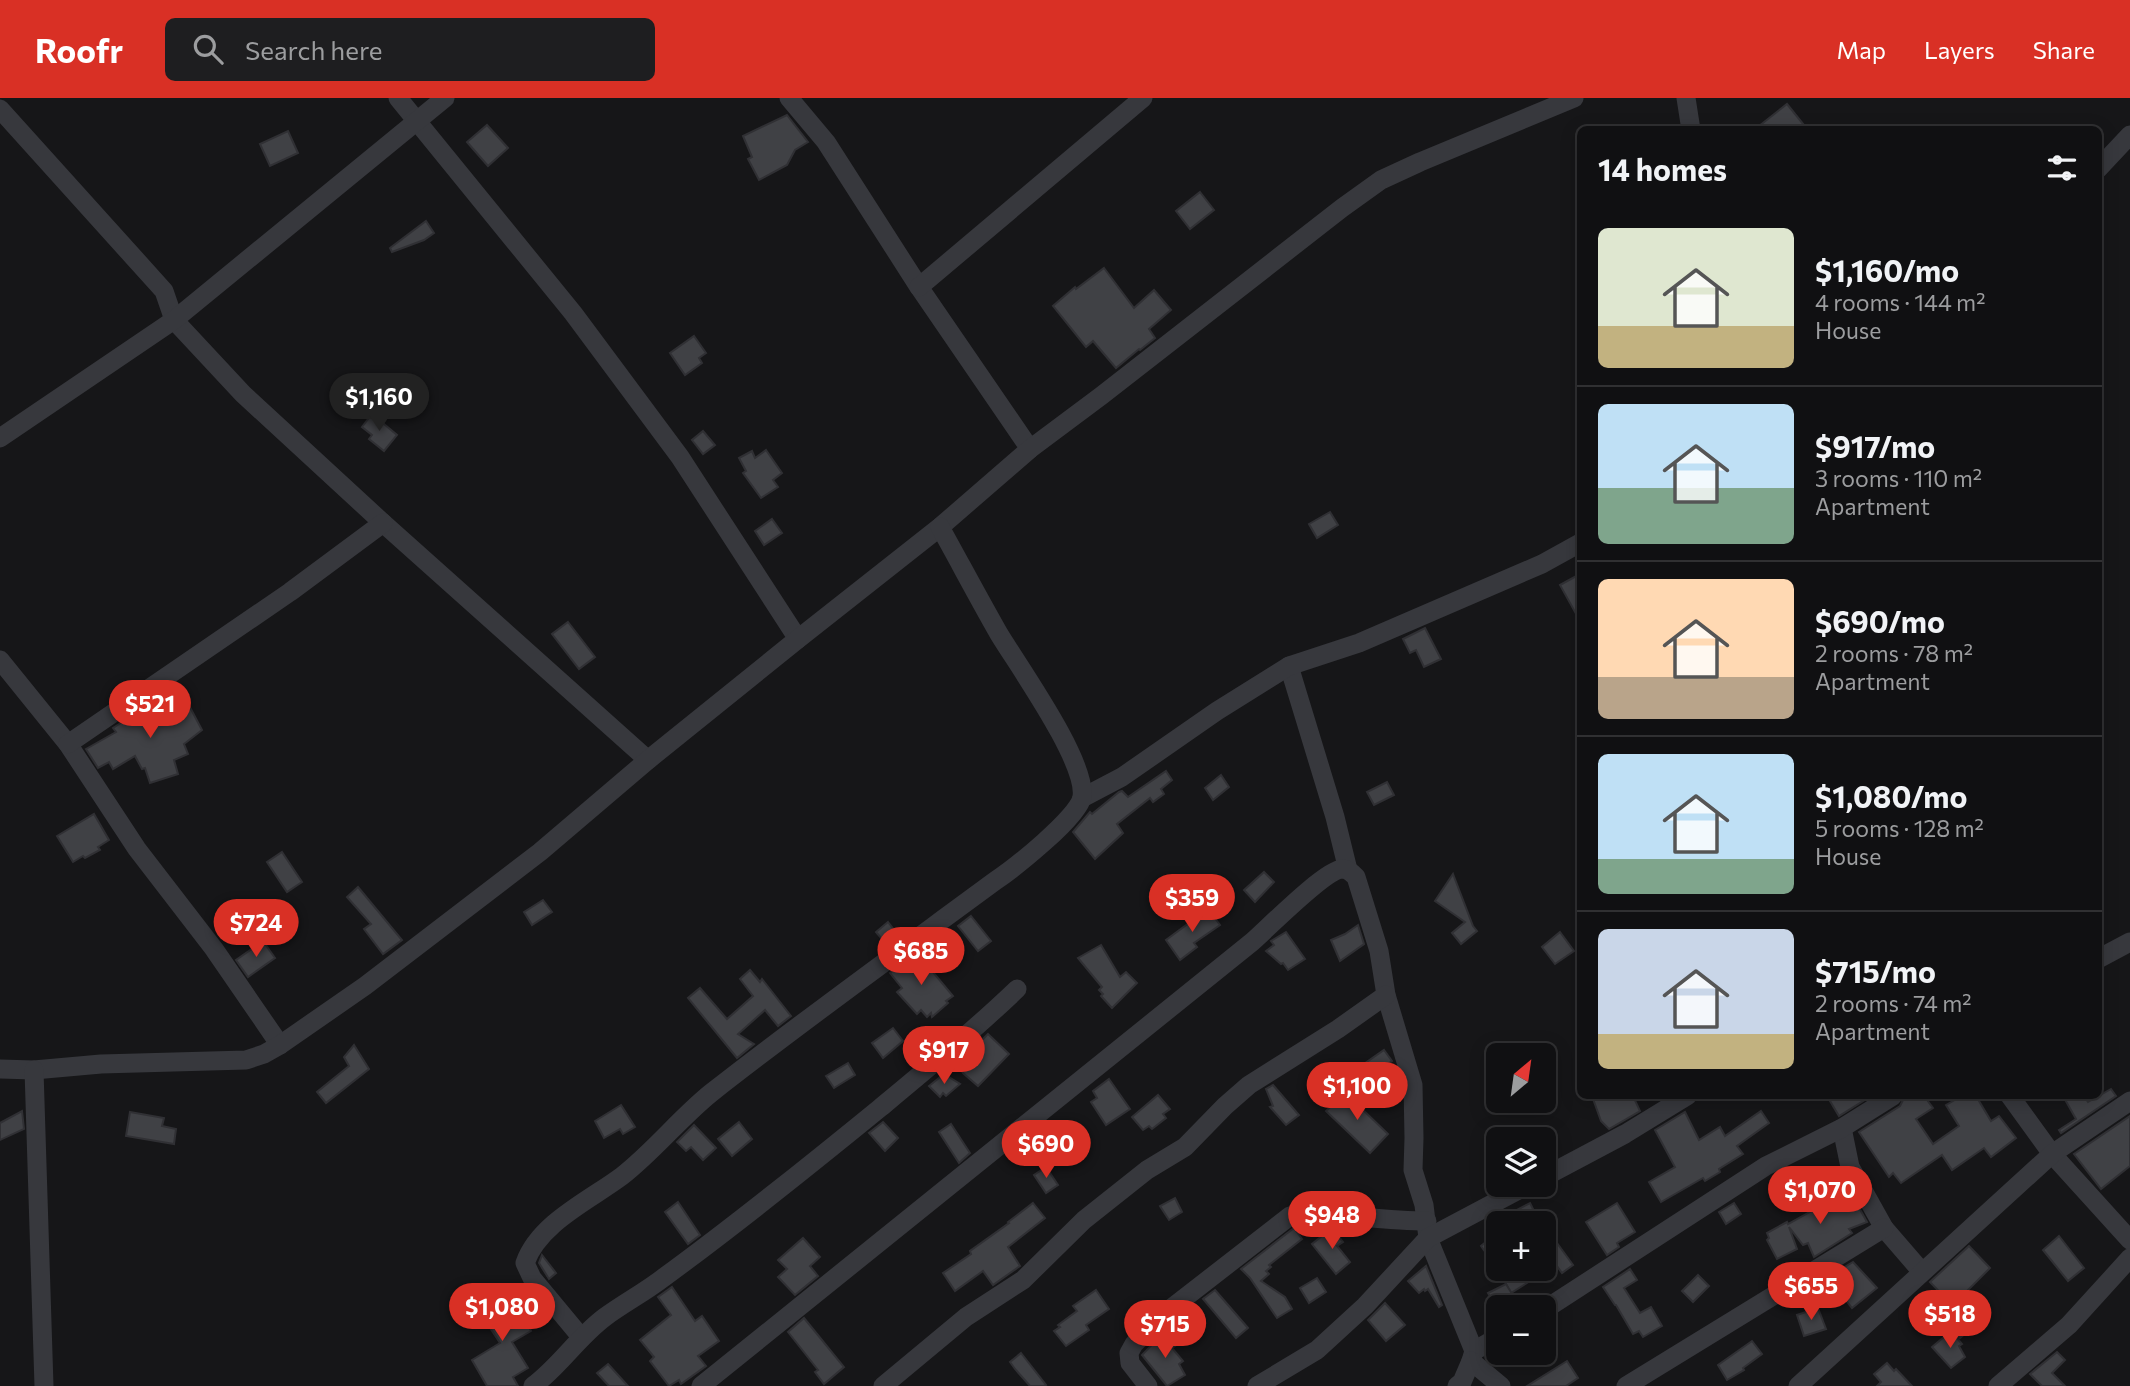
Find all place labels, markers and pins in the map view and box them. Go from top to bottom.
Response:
pin: $1,160 [322,374,436,433]
pin: $521 [109,680,191,740]
pin: $359 [1151,874,1233,934]
pin: $724 [215,900,297,959]
pin: $685 [880,928,962,987]
pin: $917 [903,1026,985,1086]
pin: $1,100 [1300,1062,1414,1122]
pin: $690 [1005,1121,1087,1180]
pin: $1,070 [1763,1166,1877,1226]
pin: $948 [1291,1192,1373,1251]
pin: $655 [1770,1262,1852,1322]
pin: $1,080 [445,1284,559,1343]
pin: $518 [1909,1290,1991,1350]
pin: $715 [1124,1300,1206,1360]

